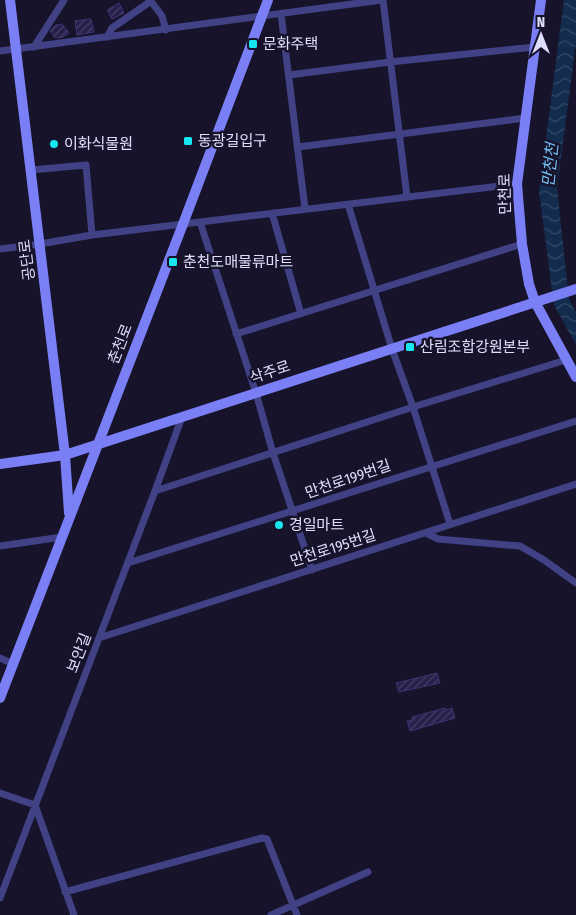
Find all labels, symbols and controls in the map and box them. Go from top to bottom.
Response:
north arrow [516,10,566,60]
text: N [537,14,545,31]
place label: 문화주택 [263,35,318,53]
marker: 문화주택 [247,38,259,50]
place label: 동광길입구 [198,132,267,150]
place label: 이화식물원 [64,135,133,153]
marker: 동광길입구 [182,135,194,147]
marker: 이화식물원 [48,138,60,150]
water label: 만천천 [538,140,562,188]
street label: 만천로 [496,173,514,215]
street label: 공단로 [16,238,38,282]
place label: 춘천도매물류마트 [183,253,294,271]
marker: 춘천도매물류마트 [167,256,179,268]
street label: 춘천로 [104,321,136,367]
place label: 산림조합강원본부 [420,338,530,356]
marker: 산림조합강원본부 [404,341,416,353]
street label: 삭주로 [248,357,292,387]
street label: 만천로199번길 [303,456,393,502]
place label: 경일마트 [289,516,344,534]
marker: 경일마트 [273,519,285,531]
street label: 만천로195번길 [288,526,378,570]
street label: 보안길 [63,630,95,676]

